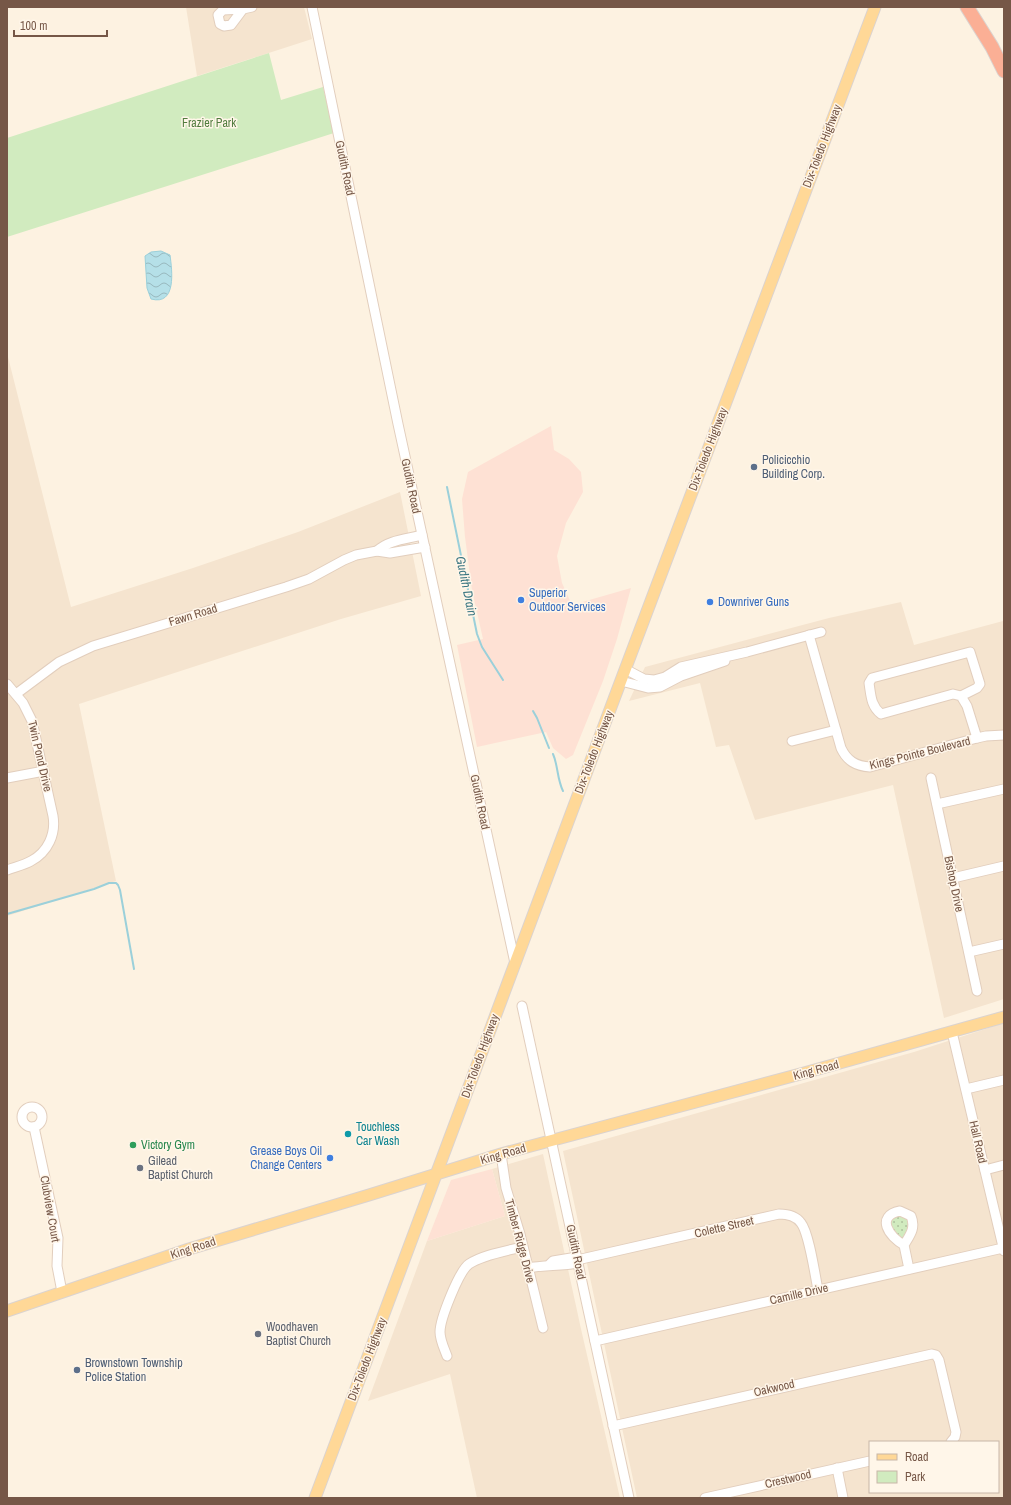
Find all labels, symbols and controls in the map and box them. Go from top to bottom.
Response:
scale bar [14,12,107,38]
text: 100 m [20,18,47,34]
street label: Dix-Toledo Highway [799,102,845,190]
park label: Frazier Park [182,115,236,131]
street label: Gudith Road [331,139,359,197]
street label: Dix-Toledo Highway [685,405,731,493]
place label: Policicchio Building Corp. [762,452,825,482]
street label: Gudith Road [397,457,425,515]
marker: Policicchio Building Corp. [749,462,759,472]
water label: Gudith Drain [452,554,481,618]
place label: Superior Outdoor Services [529,585,606,615]
place label: Downriver Guns [718,594,789,610]
marker: Superior Outdoor Services [516,595,526,605]
marker: Downriver Guns [705,597,715,607]
street label: Fawn Road [167,600,219,630]
street label: Dix-Toledo Highway [571,708,617,796]
street label: Twin Pond Drive [24,719,56,793]
street label: Kings Pointe Boulevard [868,733,972,773]
street label: Gudith Road [466,773,494,831]
street label: Bishop Drive [940,855,968,913]
street label: Dix-Toledo Highway [457,1012,503,1100]
street label: King Road [791,1056,841,1084]
place label: Touchless Car Wash [356,1119,400,1149]
street label: Hall Road [965,1119,991,1165]
marker: Touchless Car Wash [343,1129,353,1139]
place label: Victory Gym [141,1137,195,1153]
marker: Victory Gym [128,1140,138,1150]
street label: King Road [478,1140,528,1168]
place label: Grease Boys Oil Change Centers [250,1143,322,1173]
place label: Gilead Baptist Church [148,1153,213,1183]
marker: Grease Boys Oil Change Centers [325,1153,335,1163]
marker: Gilead Baptist Church [135,1163,145,1173]
street label: Clubview Court [36,1174,64,1244]
street label: Timber Ridge Drive [501,1197,539,1285]
street label: Colette Street [693,1212,755,1242]
street label: Gudith Road [562,1223,590,1281]
street label: King Road [168,1233,218,1263]
street label: Camille Drive [768,1280,830,1308]
street label: Dix-Toledo Highway [344,1315,390,1403]
place label: Woodhaven Baptist Church [266,1319,331,1349]
marker: Woodhaven Baptist Church [253,1329,263,1339]
place label: Brownstown Township Police Station [85,1355,183,1385]
marker: Brownstown Township Police Station [72,1365,82,1375]
street label: Oakwood [752,1376,796,1400]
legend [869,1441,999,1493]
text: Road [905,1449,929,1465]
street label: Crestwood [763,1466,813,1492]
text: Park [905,1469,925,1485]

